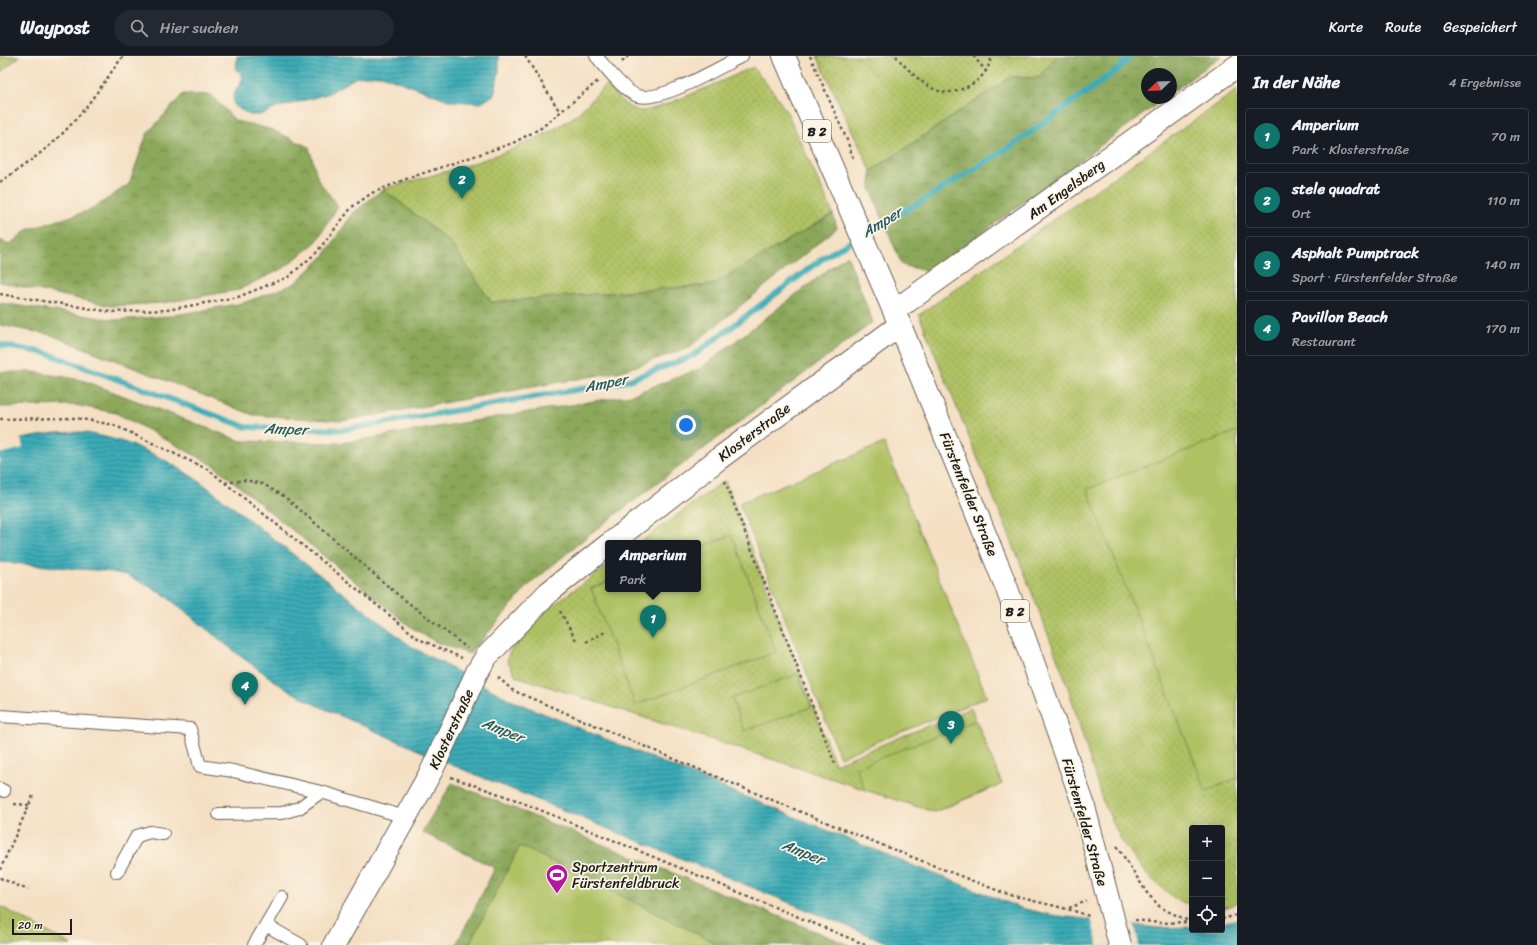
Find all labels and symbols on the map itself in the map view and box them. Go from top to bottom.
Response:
north arrow [1141,68,1177,104]
road number: B 2 [803,120,831,142]
street label: Am Engelsberg [1021,153,1110,227]
pin: 2 [449,166,475,199]
water label: Amper [856,198,910,245]
water label: Amper [581,366,632,400]
street label: Klosterstraße [712,396,796,468]
water label: Amper [263,415,311,443]
your location [676,415,696,435]
street label: Fürstenfelder Straße [932,428,1005,560]
road number: B 2 [1001,600,1029,622]
pin: 1 [640,605,666,638]
pin: 4 [232,672,258,705]
street label: Klosterstraße [422,685,481,774]
water label: Amper [477,709,531,751]
pin: 3 [938,711,964,744]
street label: Fürstenfelder Straße [1054,755,1115,889]
water label: Amper [777,831,831,873]
place label: Sportzentrum Fürstenfeldbruck [572,855,680,896]
sports icon: Sportzentrum Fürstenfeldbruck [544,862,570,895]
scale bar [12,917,72,936]

